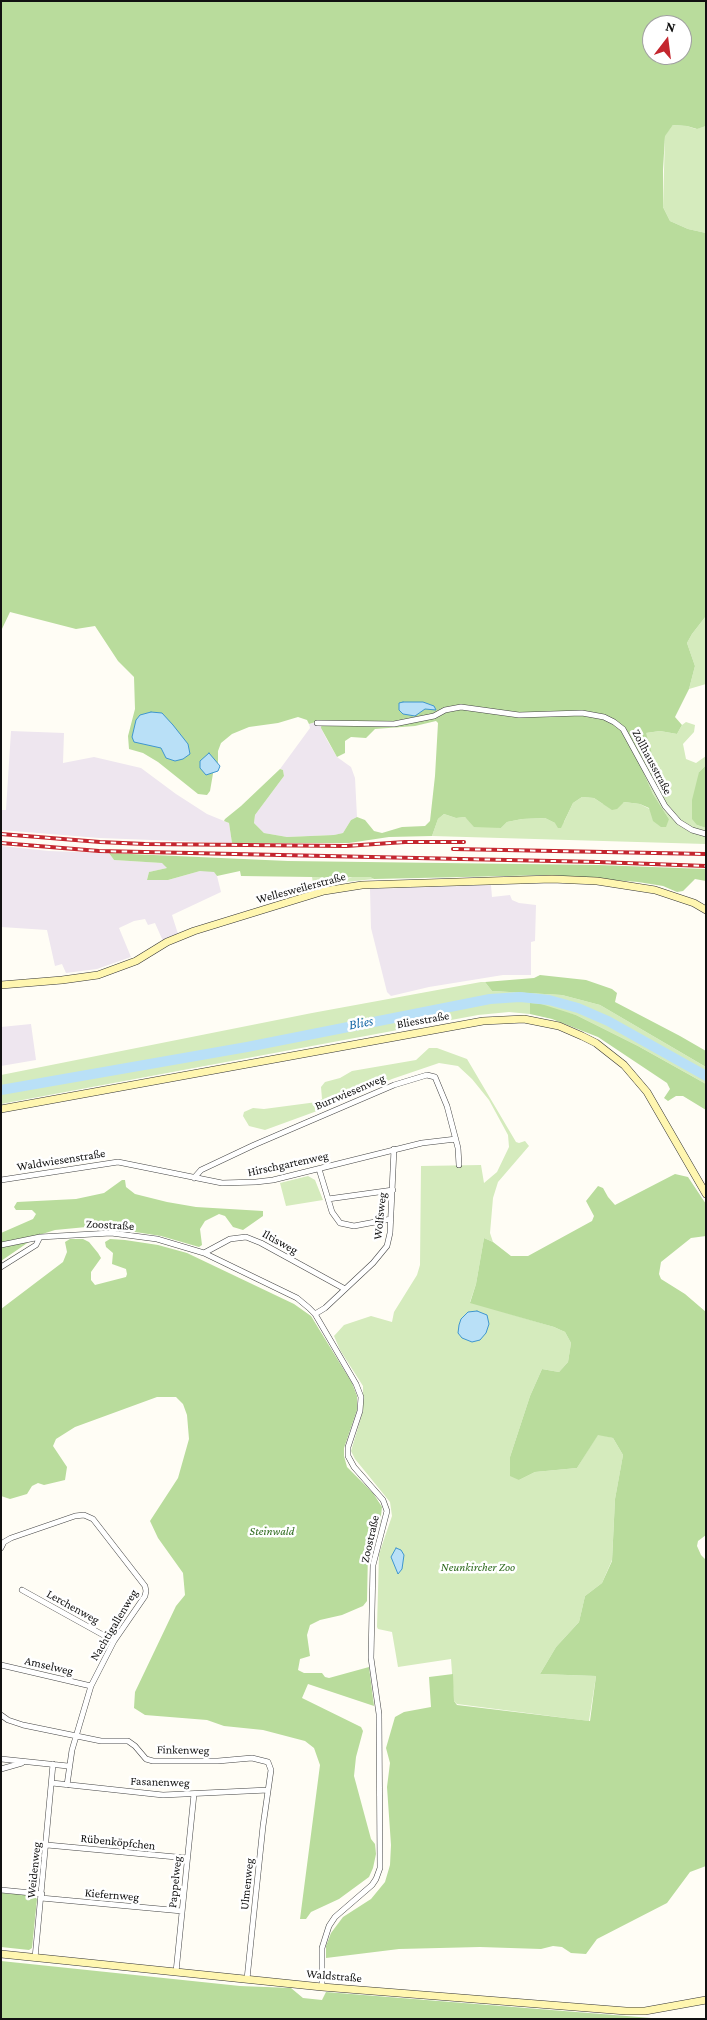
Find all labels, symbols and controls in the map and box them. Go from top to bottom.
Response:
north arrow [642,15,692,65]
text: N [664,18,677,35]
street label: Zollhausstraße [629,727,675,797]
street label: Wellesweilerstraße [255,869,347,907]
street label: Bliesstraße [396,1008,450,1032]
water label: Blies [347,1012,375,1034]
street label: Burrwiesenweg [313,1071,387,1113]
street label: Waldwiesenstraße [16,1146,106,1174]
street label: Hirschgartenweg [246,1148,330,1180]
street label: Wolfsweg [370,1192,390,1240]
street label: Zoostraße [85,1217,135,1233]
street label: Iltisweg [260,1226,300,1258]
street label: Zoostraße [358,1514,382,1564]
park label: Steinwald [250,1524,294,1538]
park label: Neunkircher Zoo [441,1560,515,1574]
street label: Lerchenweg [44,1587,102,1627]
street label: Nachtigallenweg [87,1587,141,1663]
street label: Amselweg [23,1653,75,1679]
street label: Finkenweg [157,1742,209,1758]
street label: Fasanenweg [130,1774,190,1790]
street label: Rübenköpfchen [80,1831,156,1853]
street label: Weidenweg [24,1841,44,1899]
street label: Pappelweg [165,1855,185,1909]
street label: Ulmenweg [237,1857,257,1911]
street label: Kiefernweg [84,1885,140,1905]
street label: Waldstraße [306,1966,362,1986]

